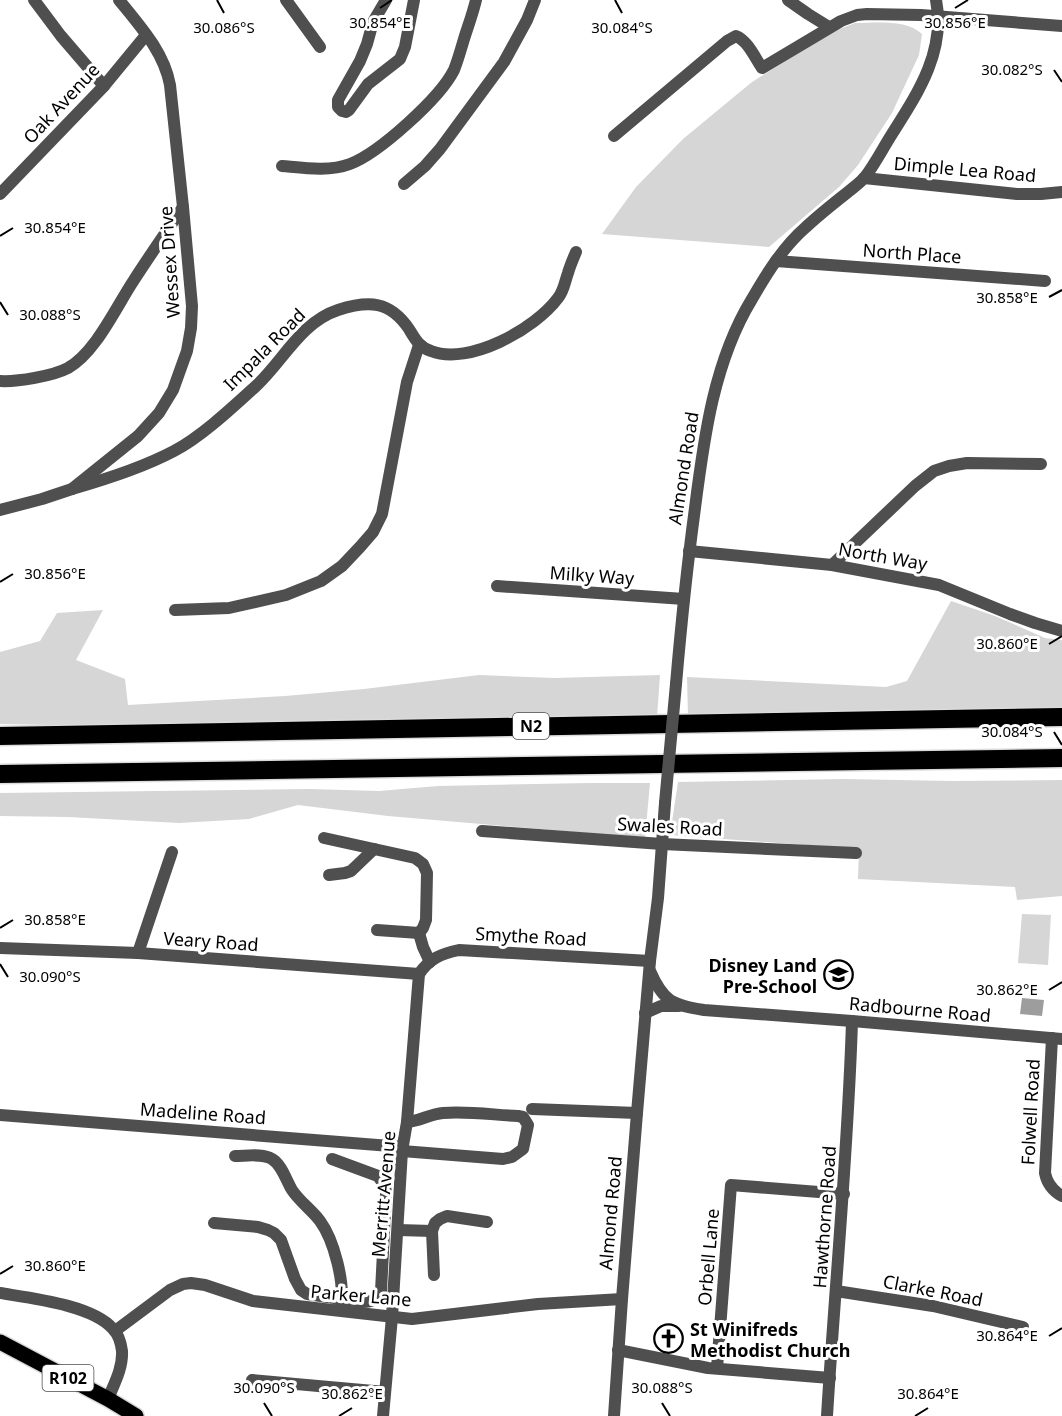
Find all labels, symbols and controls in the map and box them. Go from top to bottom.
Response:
text: 30.854°E [349,12,411,32]
text: 30.856°E [924,12,986,32]
text: 30.086°S [193,17,255,37]
text: 30.084°S [591,17,653,37]
street label: Oak Avenue [18,58,104,148]
text: 30.082°S [981,59,1043,79]
street label: Dimple Lea Road [893,151,1037,187]
street label: Wessex Drive [153,205,185,319]
text: 30.854°E [24,217,86,237]
street label: North Place [862,238,962,268]
text: 30.858°E [976,287,1038,307]
street label: Impala Road [218,303,310,395]
text: 30.088°S [19,304,81,324]
street label: Almond Road [662,410,704,526]
street label: North Way [837,536,930,576]
street label: Milky Way [549,560,636,590]
text: 30.856°E [24,563,86,583]
text: 30.860°E [976,633,1038,653]
road number: N2 [513,713,549,739]
text: 30.084°S [981,721,1043,741]
street label: Swales Road [617,811,723,841]
text: 30.858°E [24,909,86,929]
street label: Smythe Road [475,921,587,951]
street label: Veary Road [163,926,259,956]
place label: Disney Land Pre-School [708,953,817,998]
school or university icon: Disney Land Pre-School [822,959,854,991]
text: 30.090°S [19,966,81,986]
text: 30.862°E [976,979,1038,999]
street label: Radbourne Road [848,991,992,1027]
street label: Folwell Road [1015,1058,1045,1166]
street label: Madeline Road [139,1097,267,1129]
street label: Merritt Avenue [366,1130,400,1258]
street label: Hawthorne Road [807,1145,841,1289]
street label: Almond Road [593,1155,627,1271]
street label: Orbell Lane [692,1207,724,1307]
text: 30.860°E [24,1255,86,1275]
street label: Clarke Road [881,1269,985,1311]
street label: Parker Lane [310,1279,412,1311]
place label: St Winifreds Methodist Church [690,1317,850,1362]
church icon: St Winifreds Methodist Church [653,1323,685,1355]
text: 30.864°E [976,1325,1038,1345]
road number: R102 [42,1365,94,1391]
text: 30.090°S [233,1377,295,1397]
text: 30.088°S [631,1377,693,1397]
text: 30.862°E [321,1383,383,1403]
text: 30.864°E [897,1383,959,1403]

